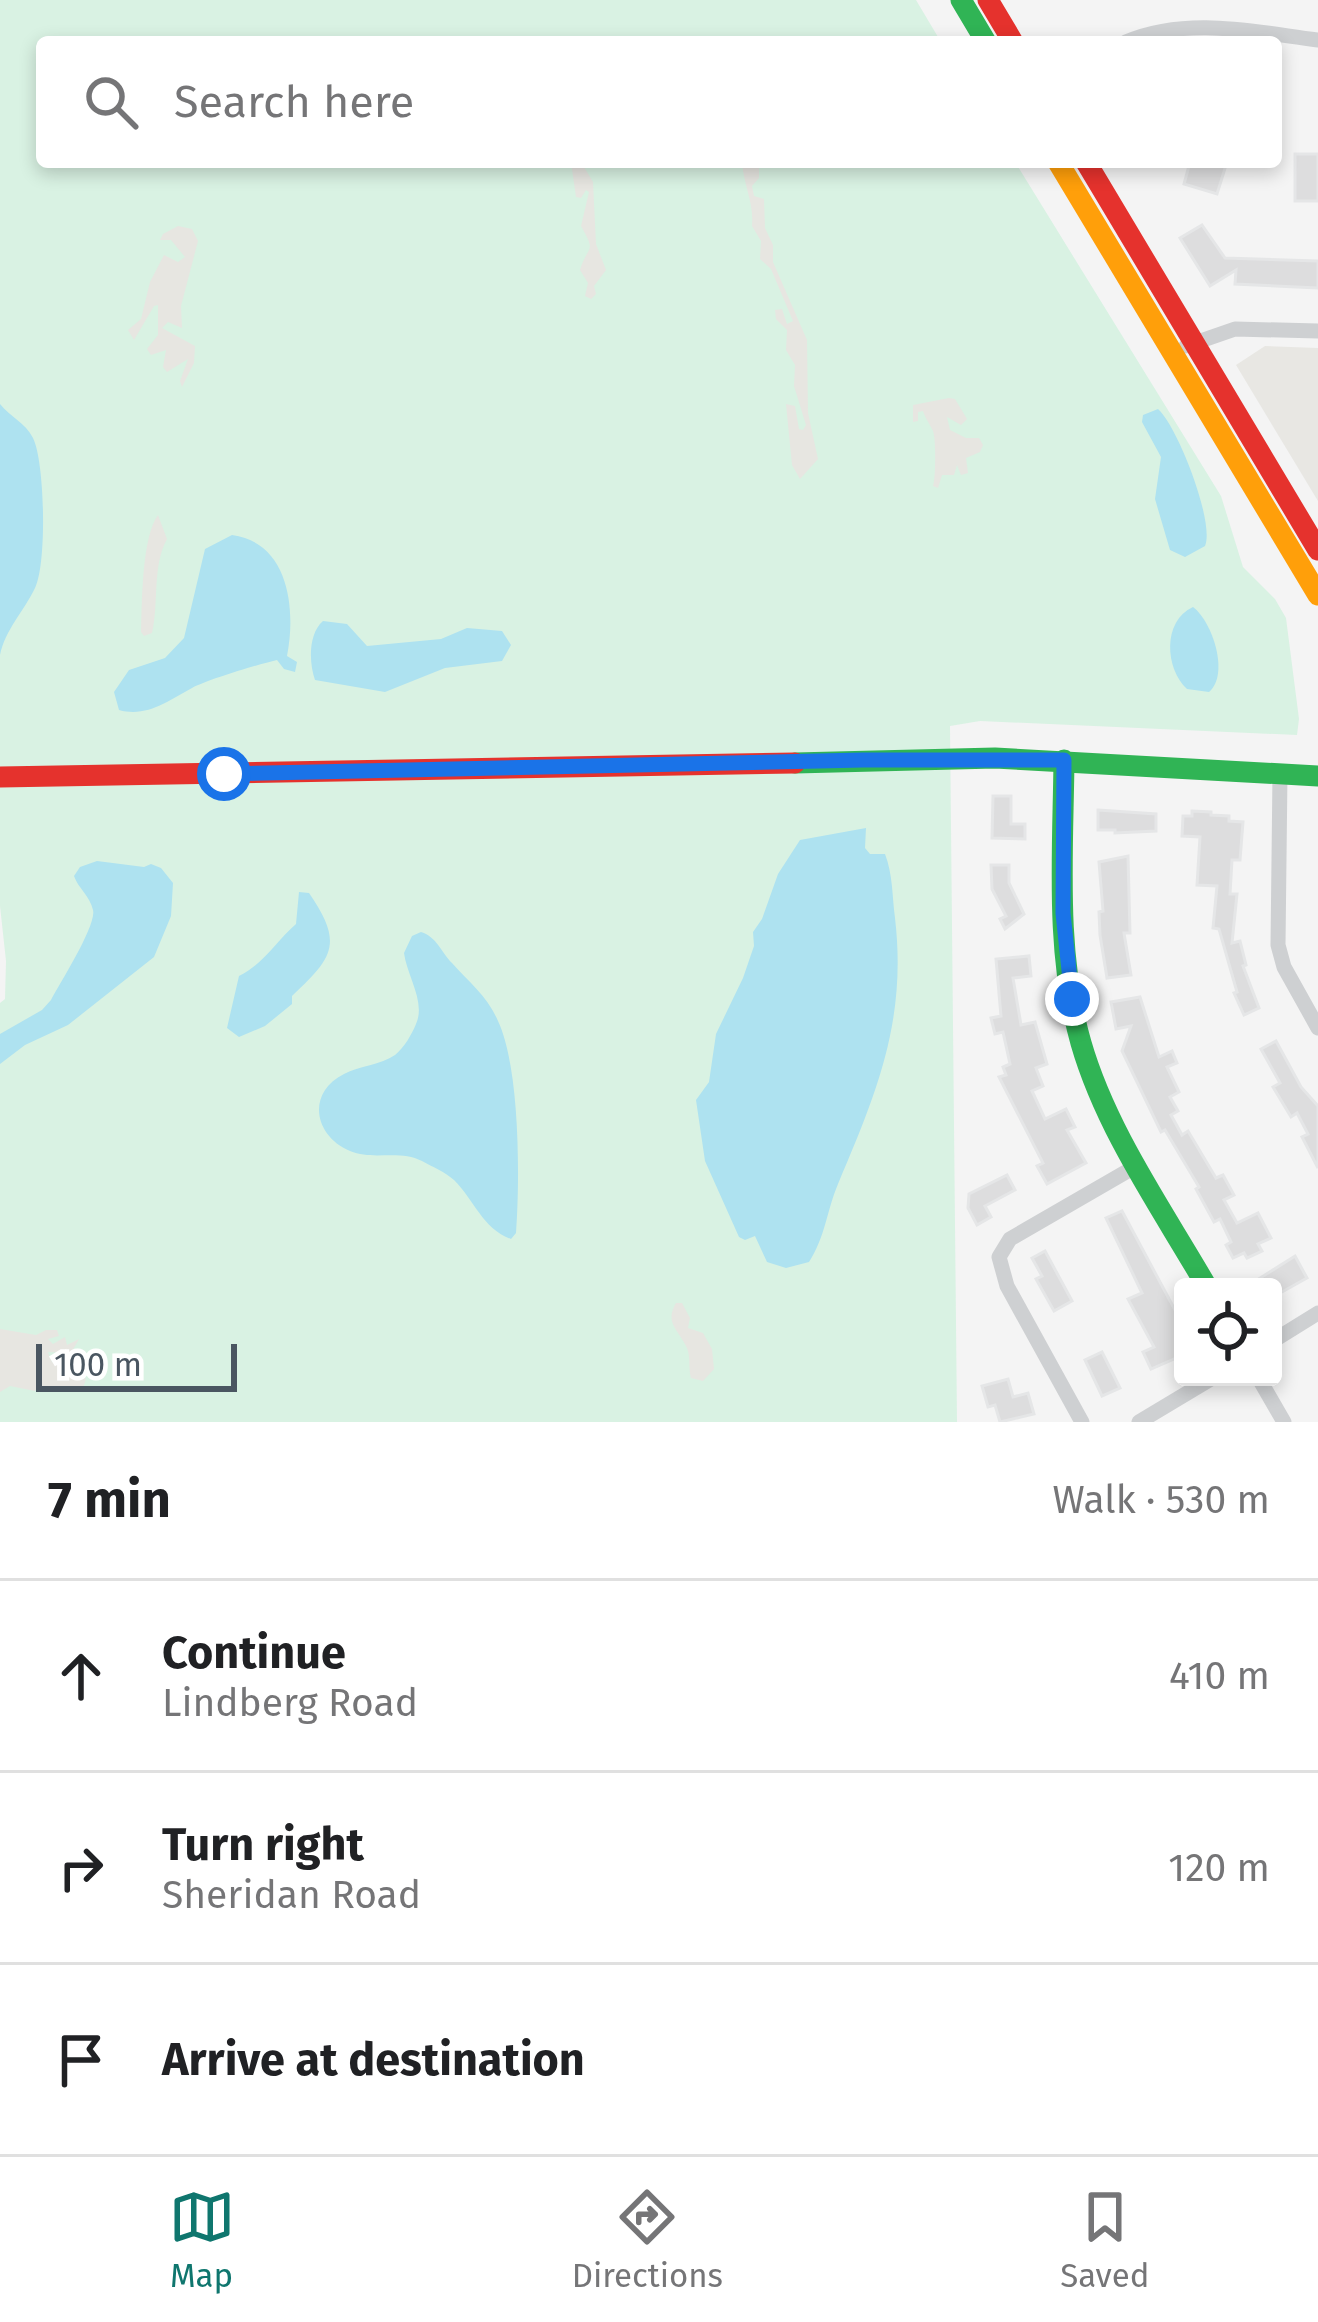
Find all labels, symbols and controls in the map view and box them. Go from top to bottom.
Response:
search box [36,36,1282,168]
icon: search [78,69,144,135]
text: Search here [174,75,414,129]
route start [197,747,251,801]
route end [1045,972,1099,1026]
map controls [1174,1278,1282,1386]
button: locate [1174,1278,1282,1386]
scale bar [36,1338,237,1391]
text: 100 m [54,1345,142,1385]
text: 7 min [48,1469,171,1531]
text: Walk · 530 m [1052,1477,1270,1523]
text: Continue [162,1626,346,1680]
icon: ahead [48,1643,114,1709]
text: 410 m [1169,1653,1270,1699]
text: Lindberg Road [162,1680,418,1726]
text: Turn right [162,1818,364,1872]
icon: right [48,1835,114,1901]
text: 120 m [1168,1845,1270,1891]
text: Sheridan Road [162,1872,421,1918]
icon: arrive [48,2027,114,2093]
text: Arrive at destination [162,2033,585,2087]
tab: Map [169,2184,235,2296]
tab: Directions [572,2184,723,2296]
tab: Saved [1060,2184,1149,2296]

